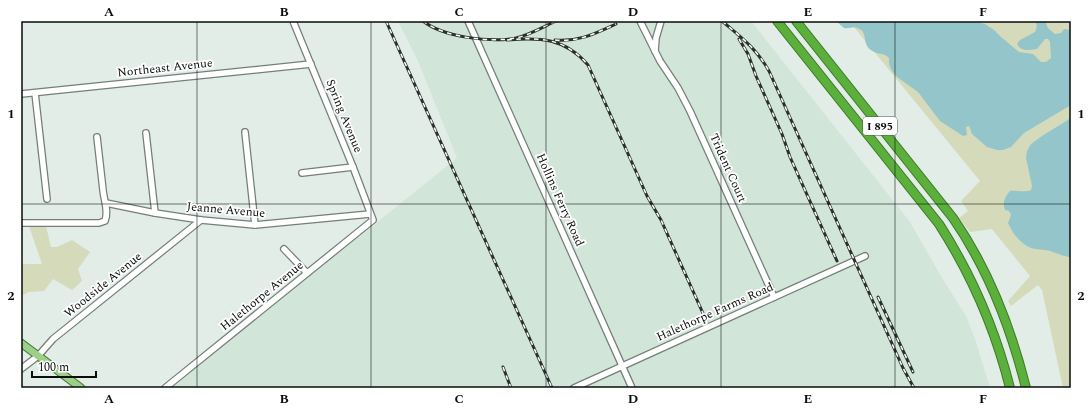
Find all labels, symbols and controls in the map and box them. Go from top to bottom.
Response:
text: A [104,2,114,22]
text: B [279,2,289,22]
text: C [454,2,464,22]
text: D [628,2,638,22]
text: E [804,2,813,22]
text: F [979,2,987,22]
street label: Northeast Avenue [116,54,214,82]
street label: Spring Avenue [321,76,367,156]
text: 1 [7,104,15,124]
text: 1 [1077,104,1085,124]
road number: I 895 [863,117,897,135]
street label: Trident Court [704,130,752,206]
street label: Hollins Ferry Road [531,150,589,250]
street label: Jeanne Avenue [186,197,266,223]
street label: Woodside Avenue [60,247,146,322]
street label: Halethorpe Avenue [216,256,308,336]
street label: Halethorpe Farms Road [653,278,777,346]
text: 2 [7,286,15,306]
text: 2 [1077,286,1085,306]
scale bar [32,353,96,379]
text: 100 m [38,358,69,377]
text: A [104,389,114,409]
text: B [279,389,289,409]
text: C [454,389,464,409]
text: D [628,389,638,409]
text: E [804,389,813,409]
text: F [979,389,987,409]

